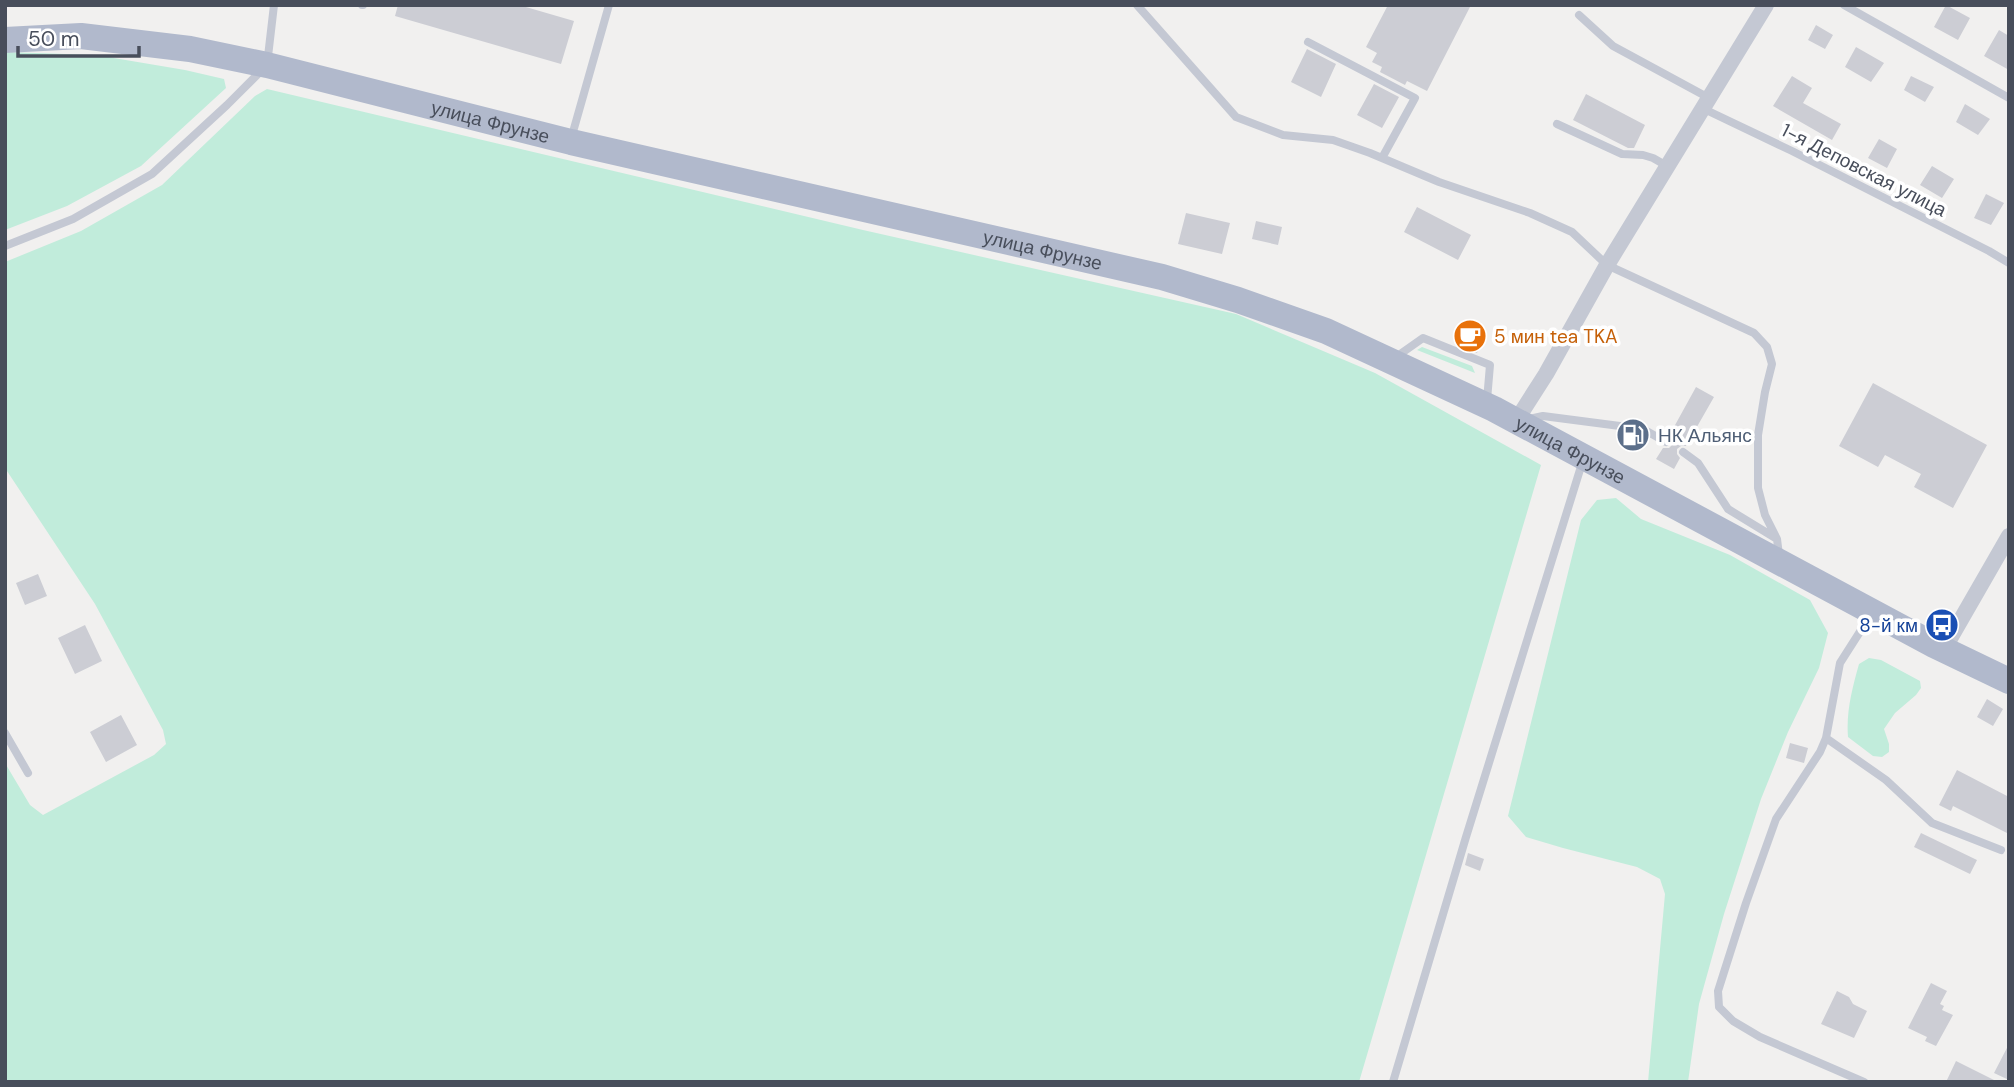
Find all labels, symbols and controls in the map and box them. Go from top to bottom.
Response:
scale bar [18,14,138,58]
text: 50 m [28,25,79,53]
street label: улица Фрунзе [429,95,552,149]
street label: 1-я Деповская улица [1777,118,1951,223]
street label: улица Фрунзе [981,224,1105,275]
cafe icon: 5 мин tea TKA [1451,317,1489,355]
place label: 5 мин tea TKA [1494,324,1618,349]
street label: улица Фрунзе [1511,410,1630,490]
fuel station icon: НК Альянс [1614,416,1652,454]
place label: НК Альянс [1658,423,1752,448]
bus stop icon: 8-й км [1923,606,1961,644]
place label: 8-й км [1859,613,1918,638]

